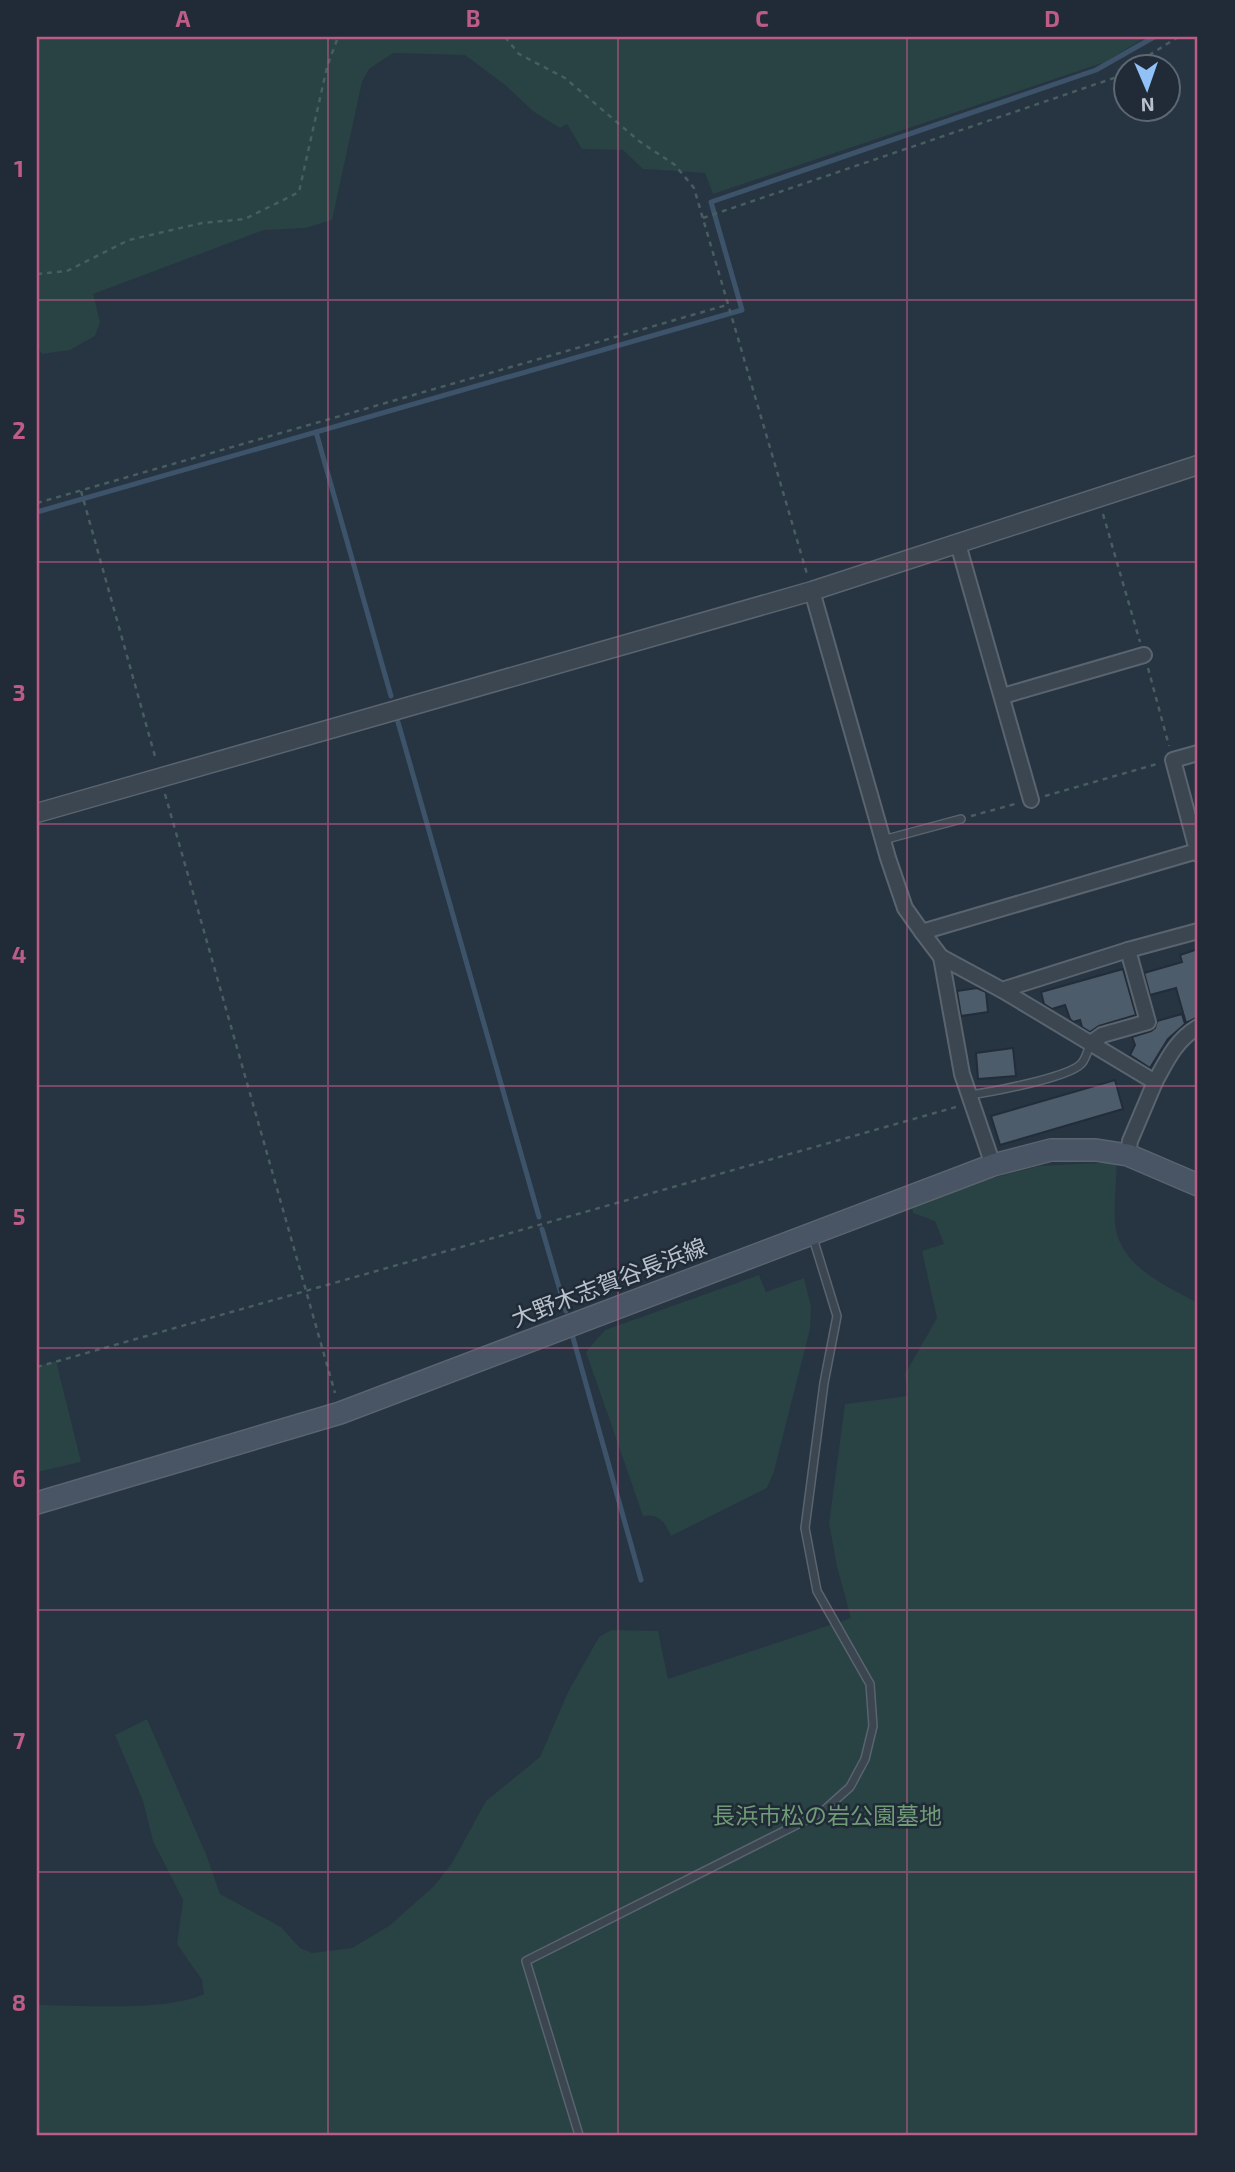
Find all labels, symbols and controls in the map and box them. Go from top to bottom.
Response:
text: A [175,4,191,32]
text: B [466,4,480,32]
text: C [755,4,769,32]
text: D [1044,4,1060,32]
north arrow [1112,52,1182,122]
text: N [1140,94,1155,117]
text: 1 [14,154,24,182]
text: 2 [12,416,26,444]
text: 3 [12,678,26,706]
text: 4 [12,940,26,968]
text: 5 [13,1202,25,1230]
street label: 大野木志賀谷長浜線 [507,1232,710,1332]
text: 6 [12,1464,26,1492]
text: 7 [13,1726,25,1754]
park label: 長浜市松の岩公園墓地 [712,1801,942,1829]
text: 8 [12,1988,26,2016]

